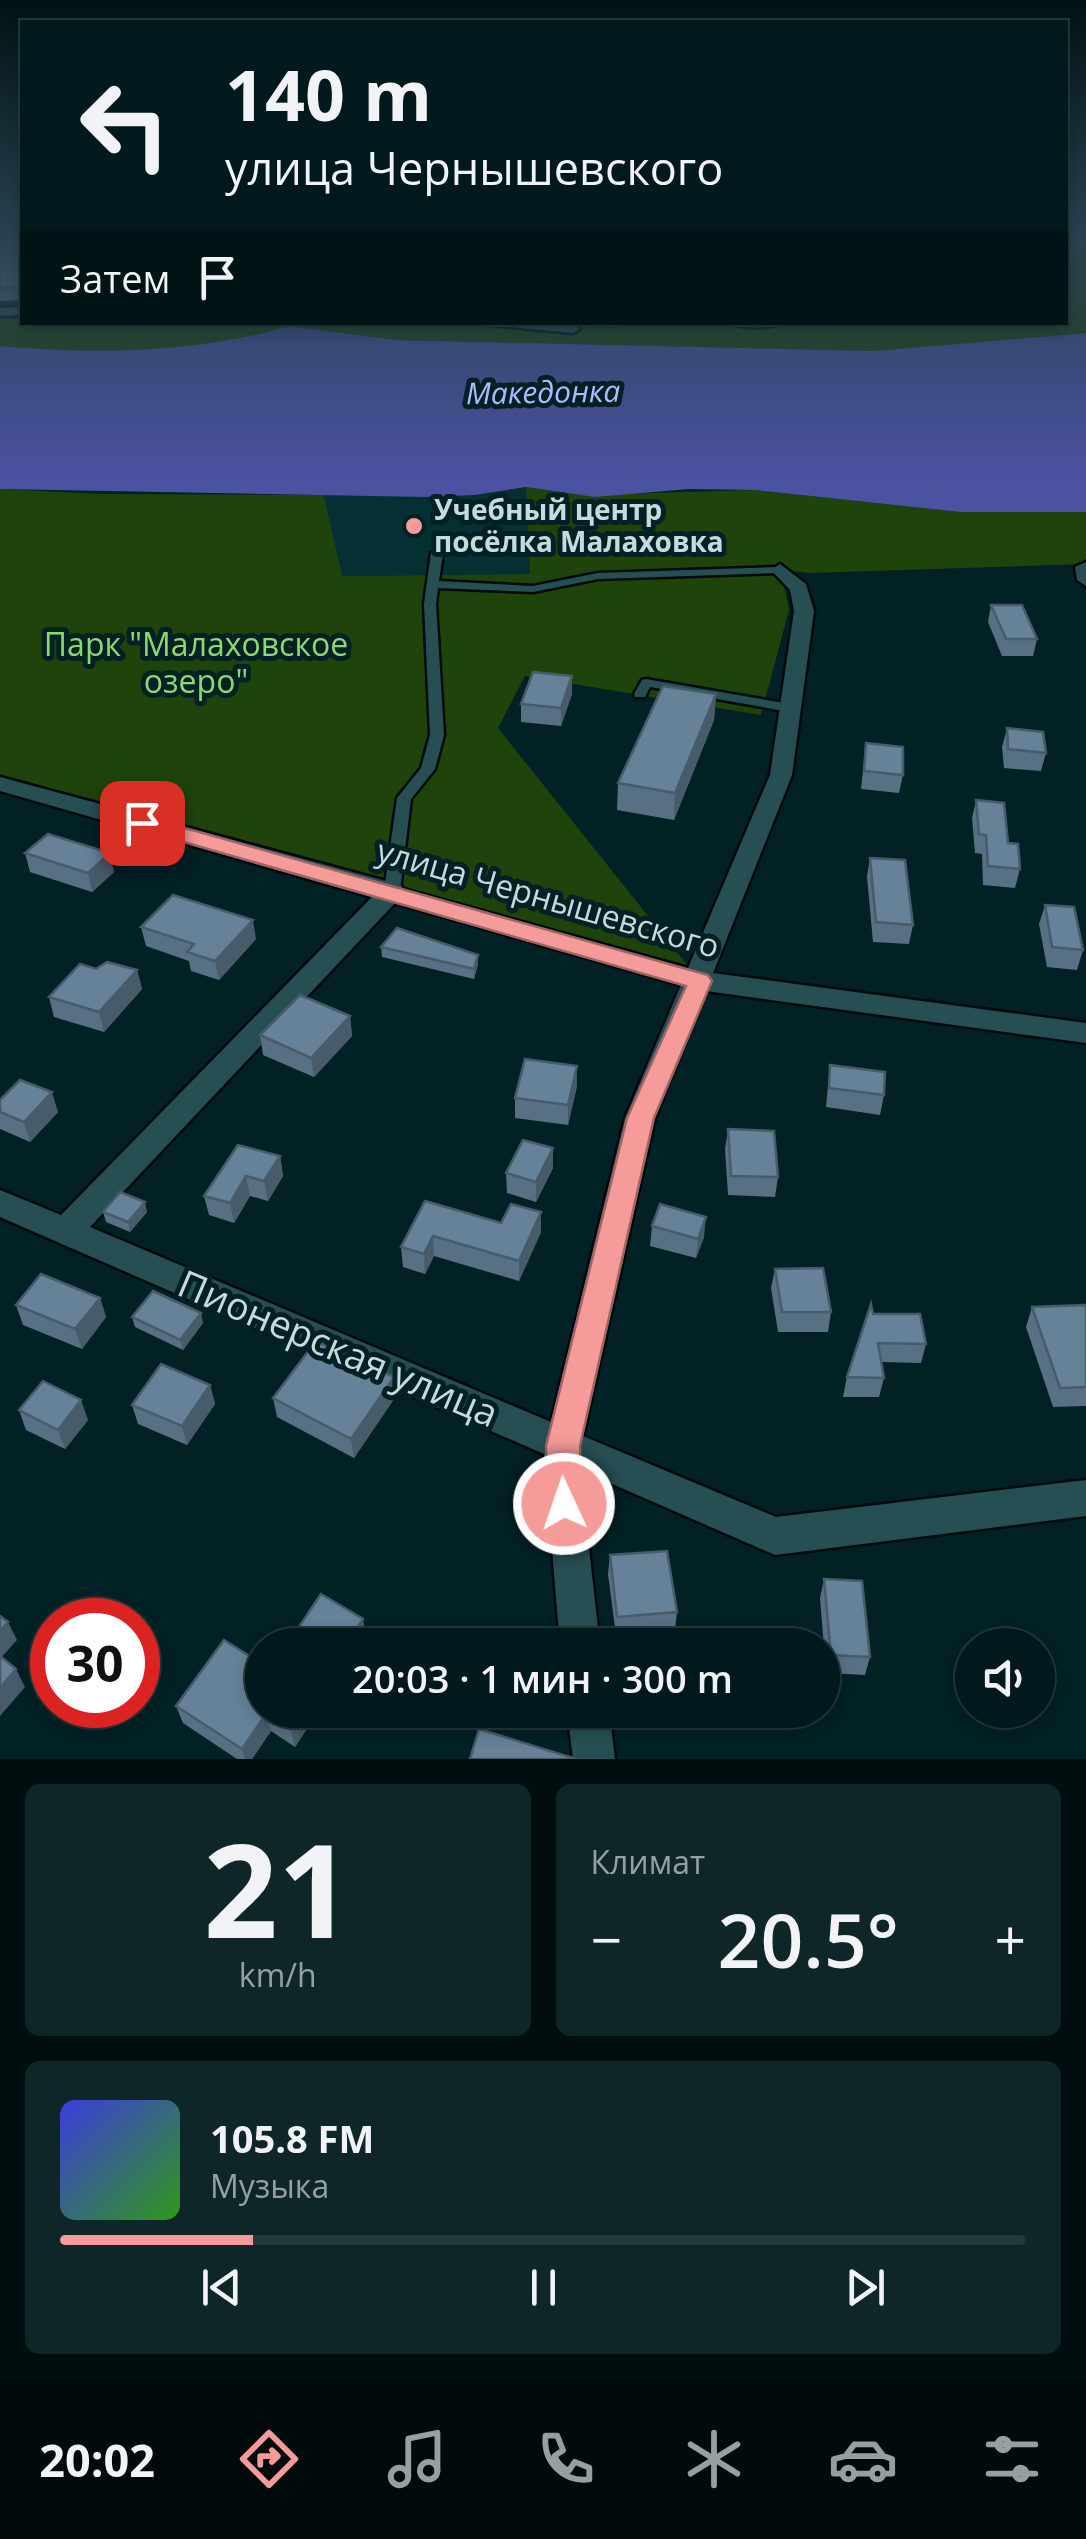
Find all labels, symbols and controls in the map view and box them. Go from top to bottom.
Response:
text: 140 m [225,46,432,142]
icon: left [60,60,190,190]
text: улица Чернышевского [225,137,723,198]
icon: arrive [190,250,245,305]
text: Затем [60,252,170,304]
water label: Македонка [465,370,621,413]
place label: Учебный центр посёлка Малаховка [434,490,724,560]
marker: Учебный центр посёлка Малаховка [403,515,425,537]
park label: Парк "Малаховское озеро" [44,622,348,702]
pin [100,781,185,866]
icon: arrive [115,796,170,851]
street label: улица Чернышевского [372,828,725,967]
street label: Пионерская улица [171,1256,507,1438]
position arrow [512,1452,616,1556]
speed limit sign: 30 [30,1598,160,1728]
map controls [955,1628,1055,1728]
button: sound [955,1628,1055,1728]
text: 20:03 · 1 мин · 300 m [352,1652,733,1704]
text: 21 [203,1799,352,1976]
text: Климат [591,1840,705,1883]
text: 20.5° [718,1888,899,1990]
text: − [591,1901,622,1976]
text: + [995,1901,1026,1976]
text: km/h [239,1953,317,1996]
text: 105.8 FM [210,2112,374,2164]
text: Музыка [210,2164,329,2207]
icon: previous [194,2260,249,2315]
icon: pause [516,2260,571,2315]
icon: next [838,2260,893,2315]
icon: directions [234,2424,304,2494]
icon: music [382,2424,452,2494]
icon: phone [531,2424,601,2494]
icon: climate [679,2424,749,2494]
icon: car [828,2424,898,2494]
icon: filters [977,2424,1047,2494]
text: 20:02 [39,2429,155,2490]

